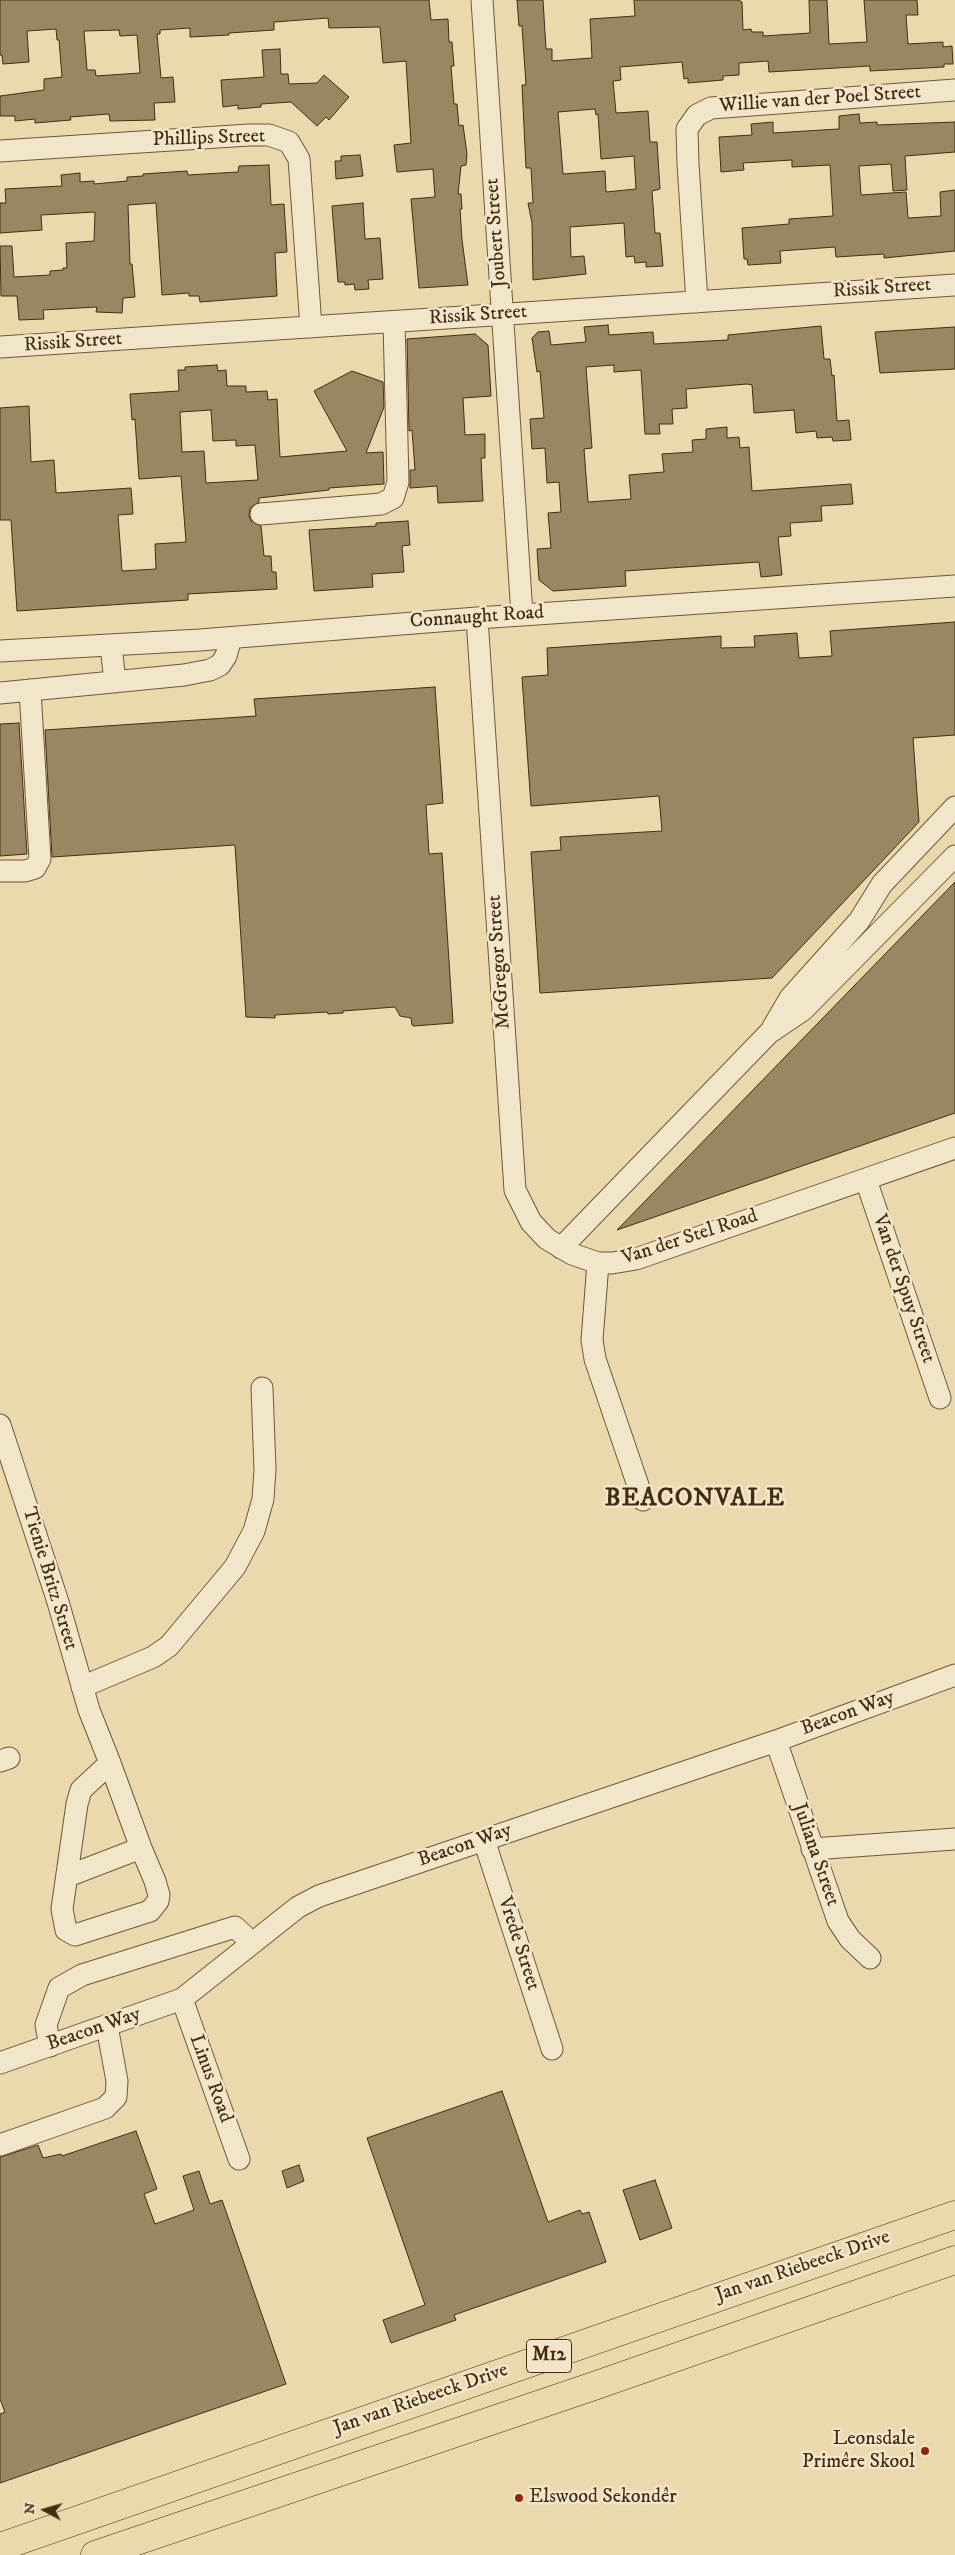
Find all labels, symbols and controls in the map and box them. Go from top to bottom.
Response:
street label: Willie van der Poel Street [718,81,922,119]
street label: Phillips Street [152,125,266,153]
street label: Joubert Street [481,177,513,289]
street label: Rissik Street [832,274,932,304]
street label: Rissik Street [428,301,528,331]
street label: Rissik Street [23,328,123,358]
street label: Connaught Road [409,601,545,635]
street label: McGregor Street [483,894,517,1030]
street label: Van der Stel Road [619,1205,761,1271]
street label: Van der Spuy Street [866,1211,940,1367]
district label: BEACONVALE [604,1485,786,1515]
street label: Tienie Britz Street [16,1505,82,1653]
street label: Beacon Way [798,1686,898,1742]
street label: Juliana Street [786,1800,844,1910]
street label: Beacon Way [415,1819,515,1873]
street label: Vrede Street [492,1894,544,1994]
street label: Beacon Way [44,2003,144,2057]
street label: Linus Road [183,2032,237,2126]
street label: Jan van Riebeeck Drive [713,2226,893,2308]
road number: M12 [526,2340,572,2372]
street label: Jan van Riebeeck Drive [331,2359,511,2441]
place label: Leonsdale Primêre Skool [802,2428,915,2475]
marker: Leonsdale Primêre Skool [919,2445,931,2457]
north arrow [20,2485,70,2535]
place label: Elswood Sekondêr [529,2486,677,2510]
marker: Elswood Sekondêr [513,2492,525,2504]
text: N [21,2502,40,2515]

